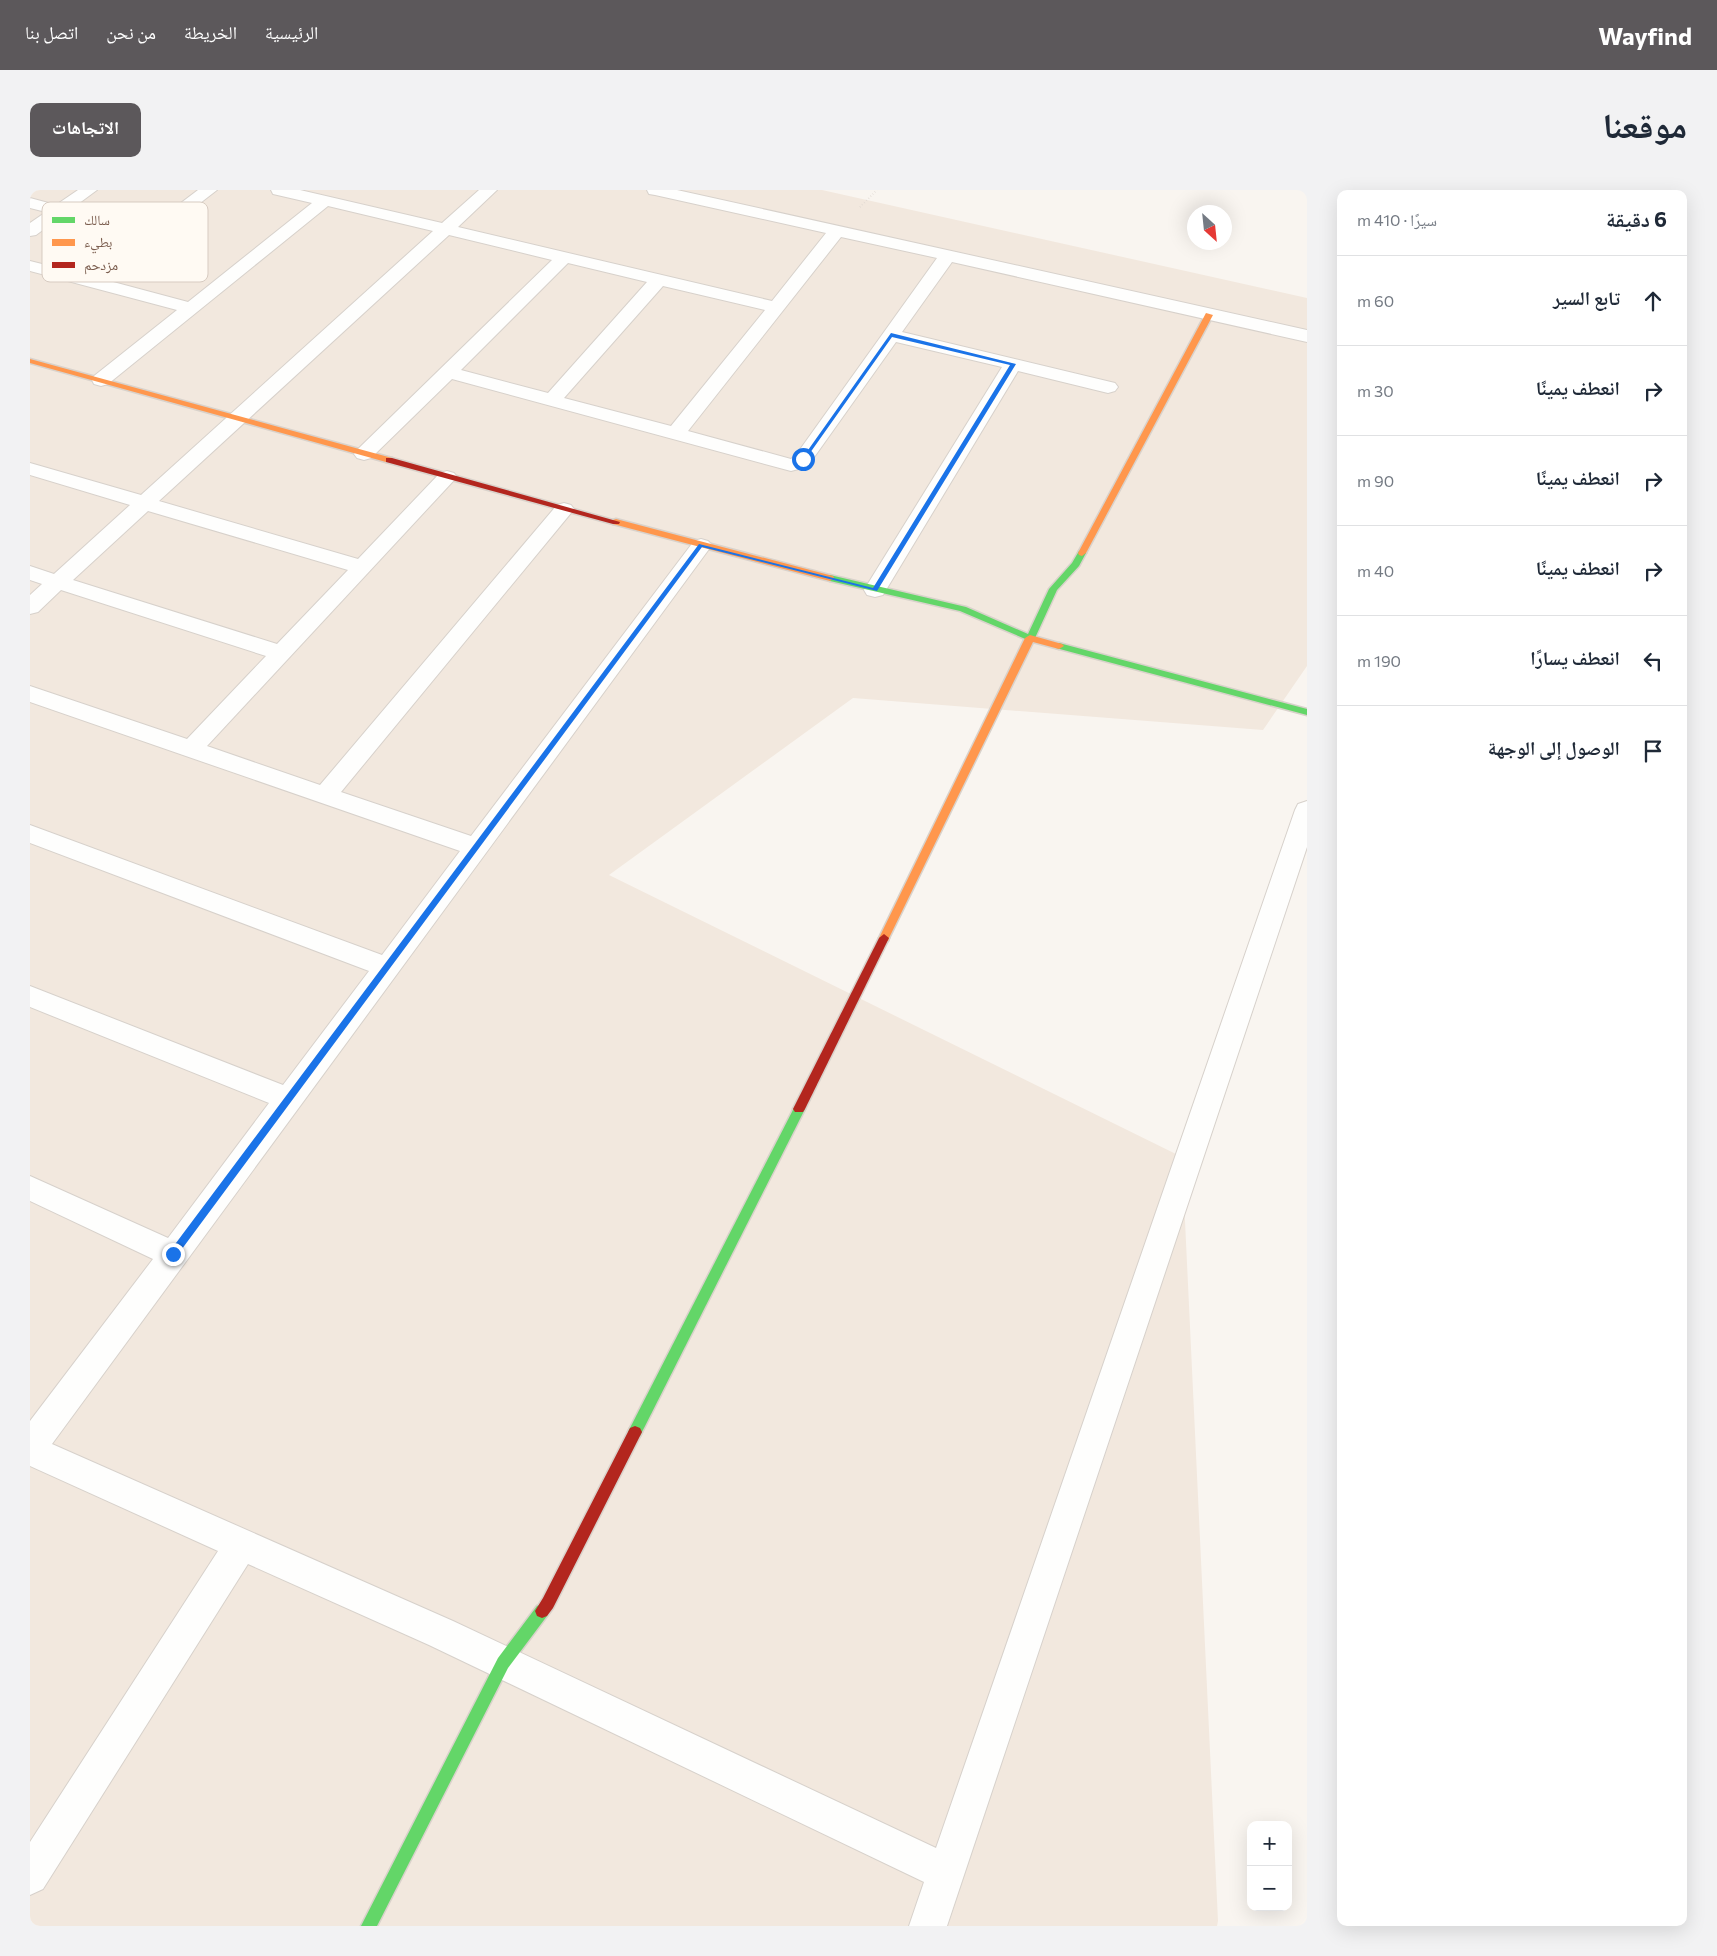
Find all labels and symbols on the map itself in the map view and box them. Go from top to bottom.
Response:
legend [42,202,208,282]
north arrow [1187,205,1232,250]
text: سالك [84,211,110,228]
text: بطيء [84,233,113,254]
text: مزدحم [84,256,118,275]
route start [792,448,815,471]
route end [162,1243,185,1266]

